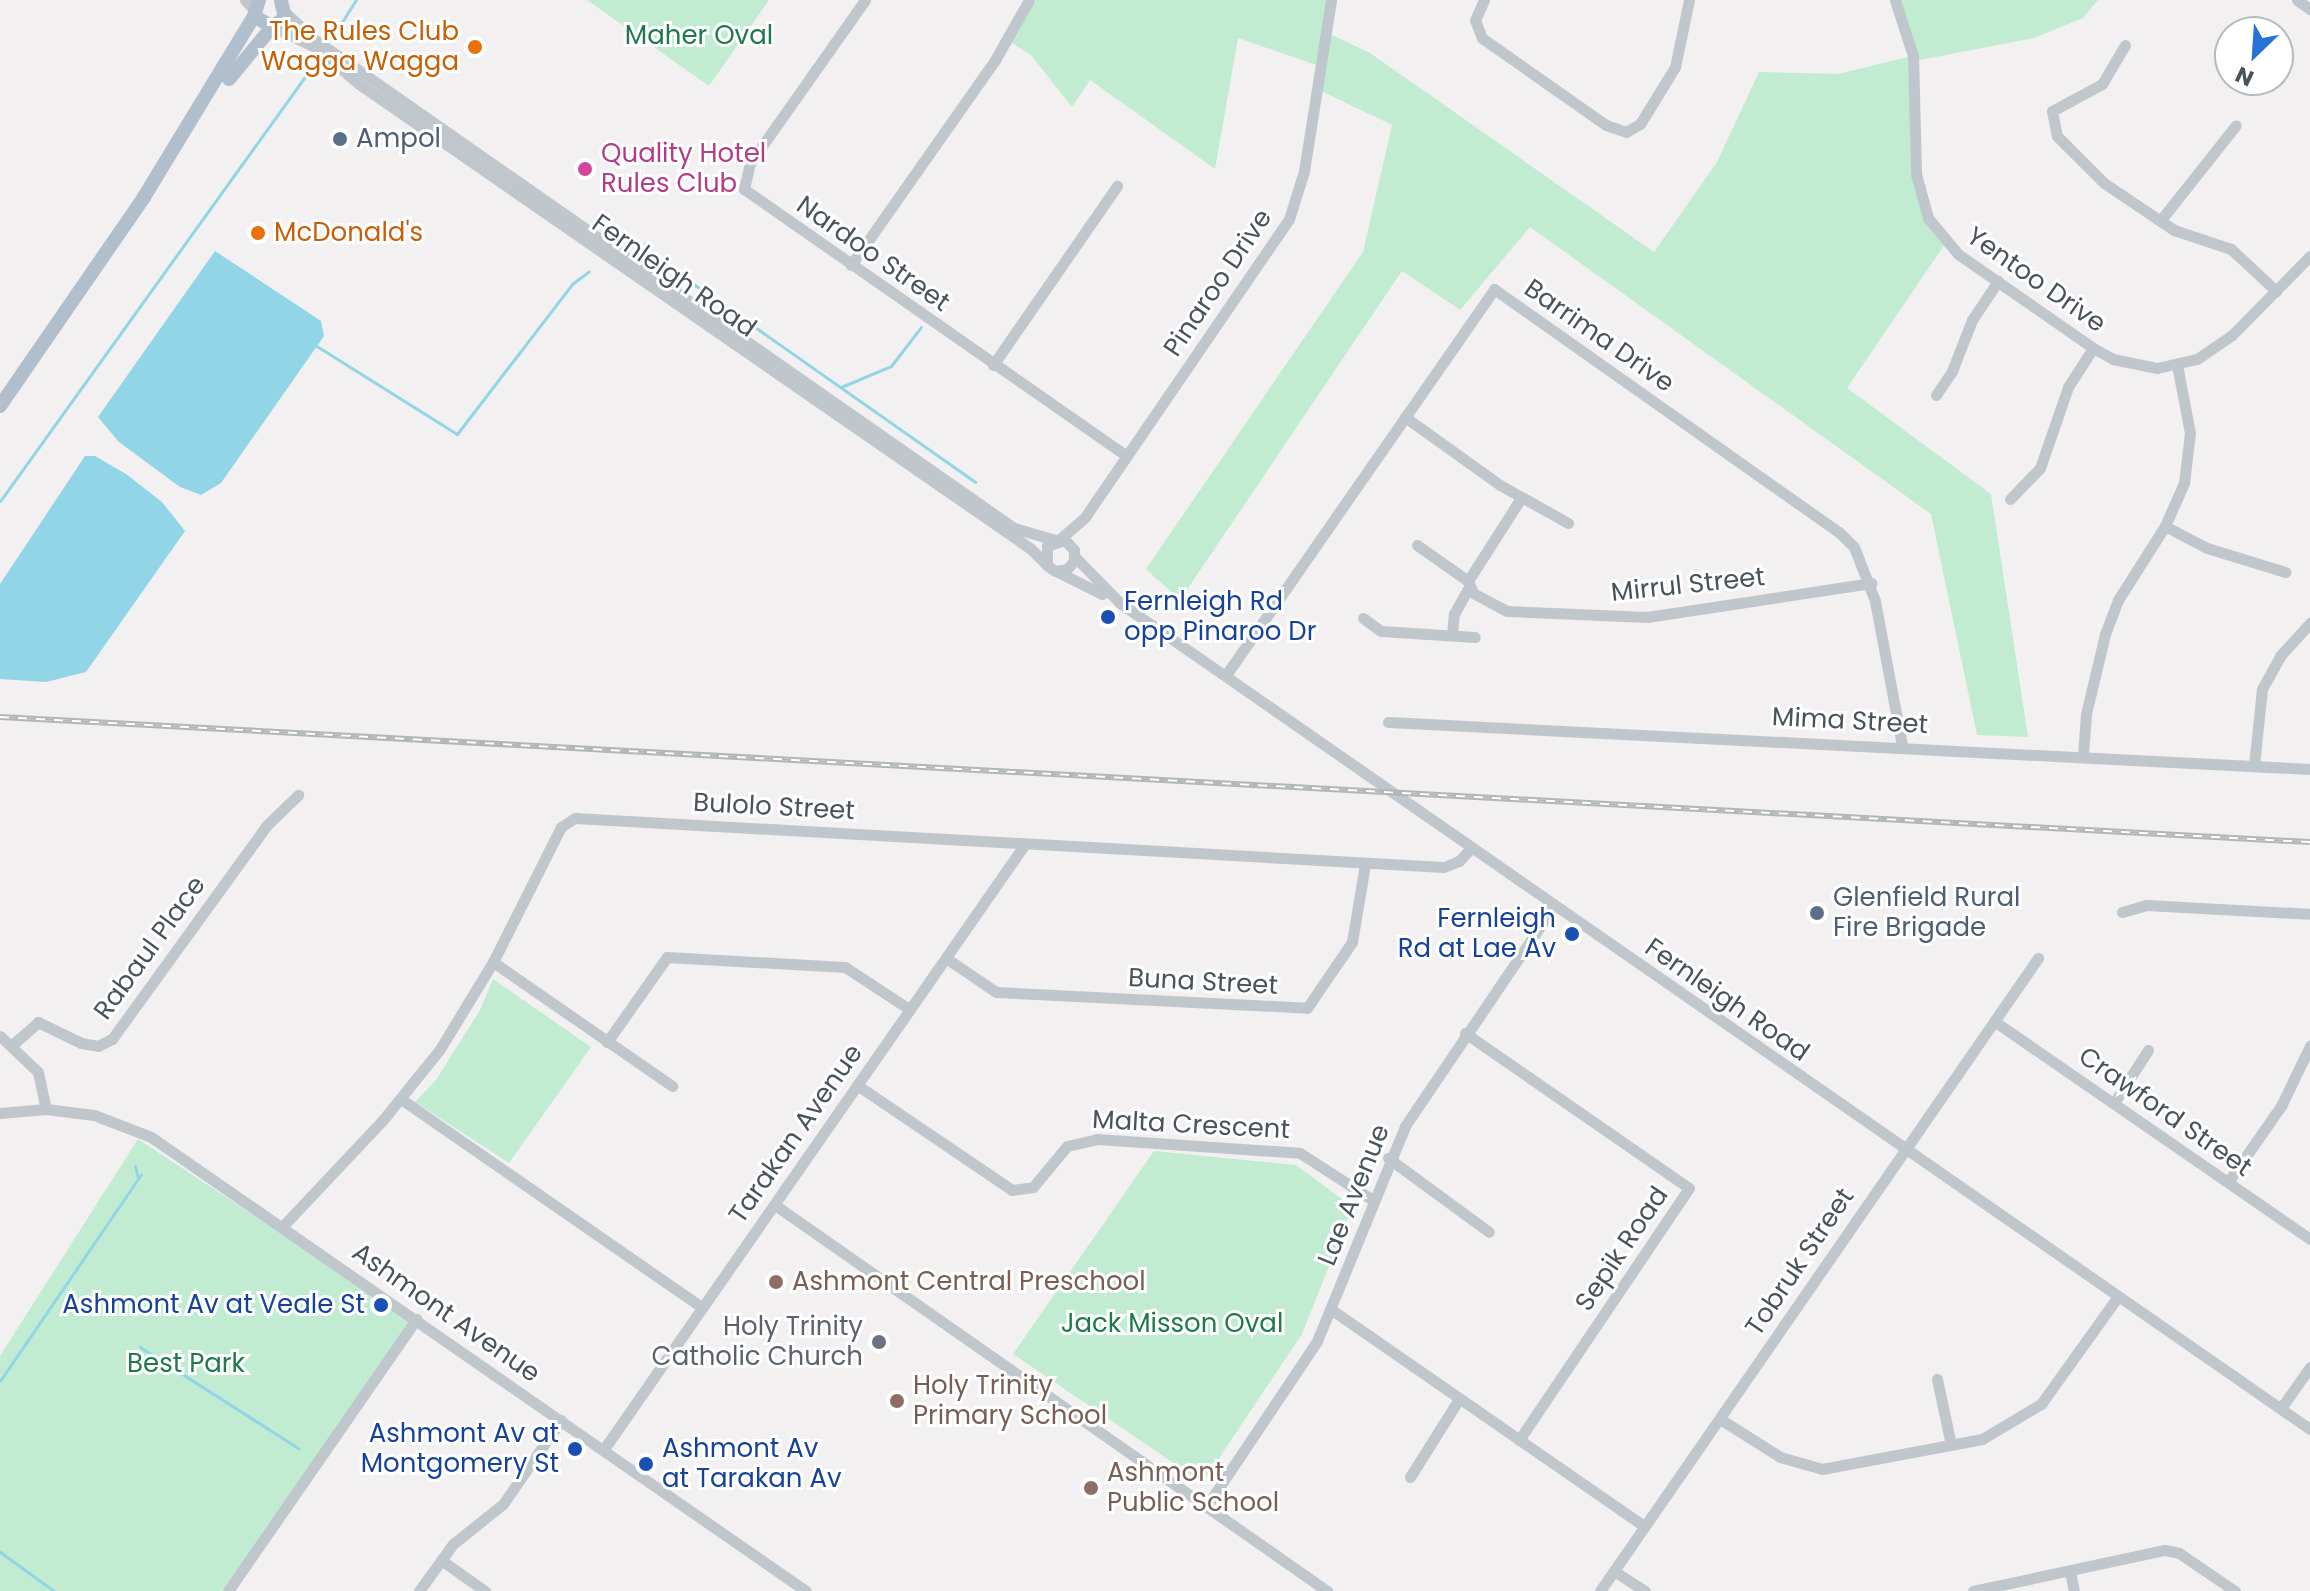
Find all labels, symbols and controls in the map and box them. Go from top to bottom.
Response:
place label: The Rules Club Wagga Wagga [261,16,459,78]
north arrow [2214,16,2294,96]
park label: Maher Oval [625,20,773,52]
marker: The Rules Club Wagga Wagga [466,38,484,56]
text: N [2230,59,2259,94]
place label: Ampol [356,123,441,155]
marker: Ampol [331,130,349,148]
place label: Quality Hotel Rules Club [601,138,766,200]
marker: Quality Hotel Rules Club [576,160,594,178]
street label: Nardoo Street [791,190,955,318]
street label: Pinaroo Drive [1157,203,1279,363]
street label: Fernleigh Road [586,208,762,344]
place label: McDonald's [274,217,423,249]
street label: Yentoo Drive [1960,221,2112,339]
marker: McDonald's [249,224,267,242]
street label: Barrima Drive [1518,273,1680,399]
street label: Mirrul Street [1610,561,1766,609]
place label: Fernleigh Rd opp Pinaroo Dr [1124,586,1316,648]
marker: Fernleigh Rd opp Pinaroo Dr [1099,608,1117,626]
street label: Mima Street [1771,701,1929,741]
street label: Bulolo Street [692,787,856,827]
street label: Rabaul Place [88,870,212,1026]
place label: Glenfield Rural Fire Brigade [1833,882,2020,944]
place label: Fernleigh Rd at Lae Av [1398,903,1556,964]
marker: Glenfield Rural Fire Brigade [1808,904,1826,922]
marker: Fernleigh Rd at Lae Av [1563,925,1581,943]
street label: Fernleigh Road [1639,932,1815,1068]
street label: Buna Street [1127,962,1279,1002]
street label: Tarakan Avenue [723,1039,869,1229]
street label: Crawford Street [2072,1041,2258,1183]
street label: Malta Crescent [1091,1104,1291,1146]
street label: Lae Avenue [1312,1120,1396,1270]
street label: Sepik Road [1569,1181,1675,1317]
street label: Tobruk Street [1739,1182,1861,1342]
street label: Ashmont Avenue [346,1237,546,1389]
place label: Ashmont Central Preschool [792,1266,1146,1298]
marker: Ashmont Central Preschool [767,1273,785,1291]
place label: Ashmont Av at Veale St [62,1289,365,1321]
marker: Ashmont Av at Veale St [372,1296,390,1314]
park label: Jack Misson Oval [1061,1308,1283,1340]
place label: Holy Trinity Catholic Church [652,1311,863,1372]
marker: Holy Trinity Catholic Church [870,1333,888,1351]
park label: Best Park [127,1348,245,1380]
place label: Holy Trinity Primary School [913,1370,1107,1432]
marker: Holy Trinity Primary School [888,1392,906,1410]
place label: Ashmont Av at Montgomery St [361,1418,559,1480]
place label: Ashmont Av at Tarakan Av [662,1433,842,1494]
marker: Ashmont Av at Montgomery St [566,1440,584,1458]
marker: Ashmont Av at Tarakan Av [637,1455,655,1473]
place label: Ashmont Public School [1107,1457,1279,1518]
marker: Ashmont Public School [1082,1479,1100,1497]

